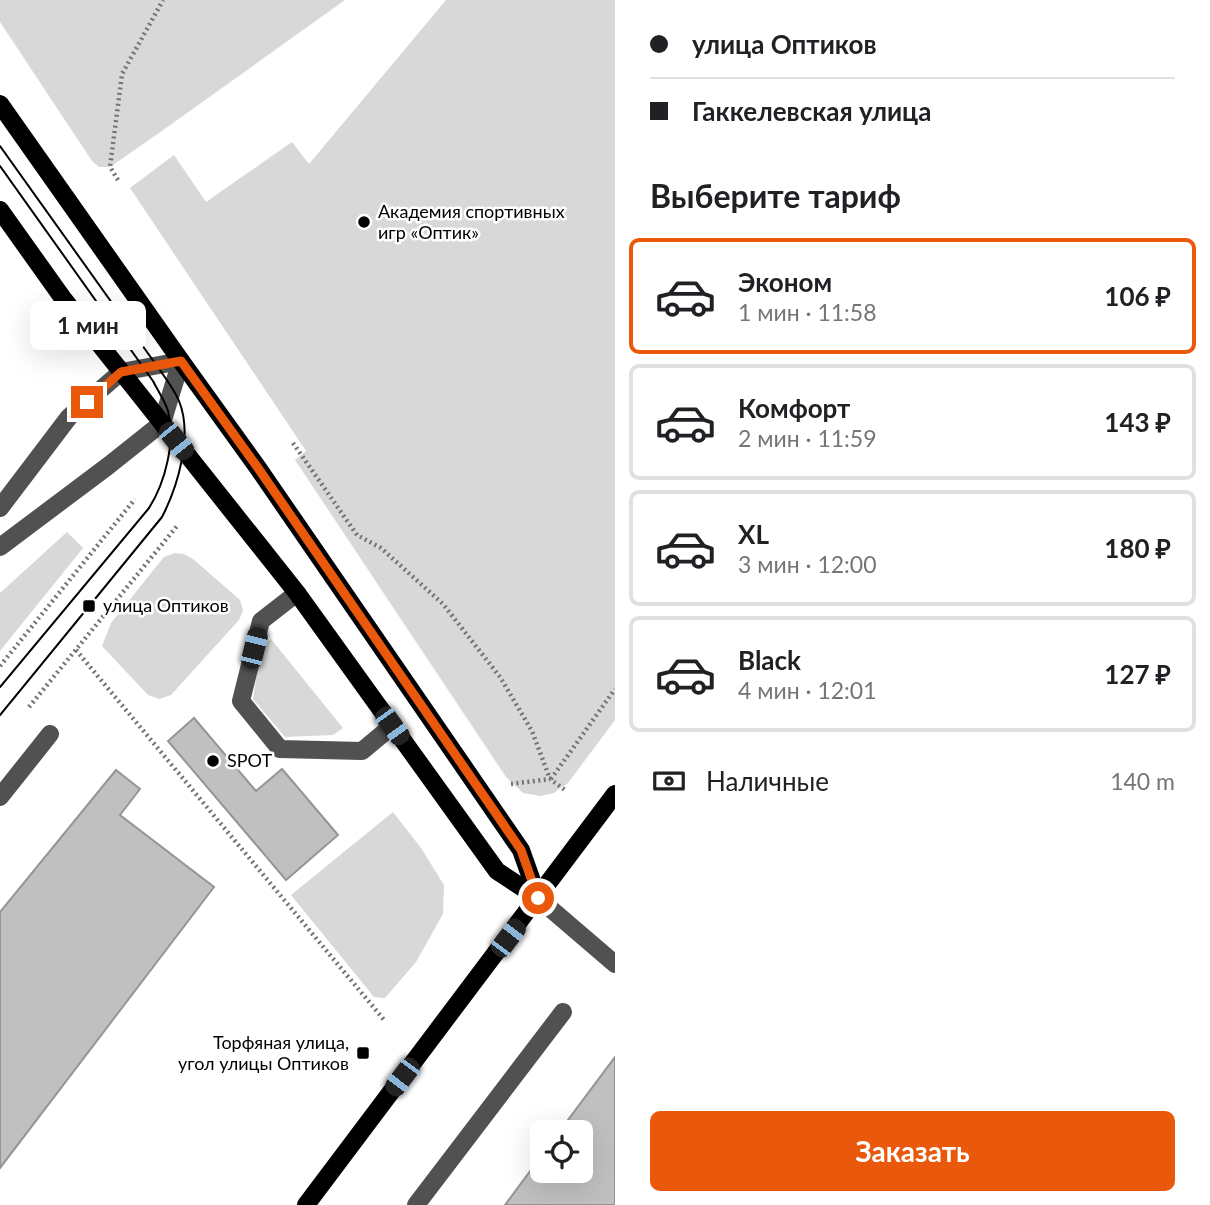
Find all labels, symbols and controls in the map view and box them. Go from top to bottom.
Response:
text: улица Оптиков [692,28,876,60]
text: Гаккелевская улица [692,95,931,127]
text: Выберите тариф [650,176,901,215]
place label: Академия спортивных игр «Оптик» [378,200,565,243]
marker: Академия спортивных игр «Оптик» [356,214,372,230]
icon: car [654,265,717,328]
text: Эконом [738,266,832,298]
text: 106 ₽ [1104,280,1171,312]
text: 1 мин · 11:58 [738,298,877,326]
callout: 1 мин [29,300,145,350]
text: 1 мин [57,311,119,339]
route end [71,386,103,418]
icon: car [654,391,717,454]
text: Комфорт [738,392,850,424]
text: 143 ₽ [1104,406,1171,438]
car [155,418,198,464]
text: 2 мин · 11:59 [738,424,877,452]
icon: car [654,517,717,580]
text: XL [738,518,769,550]
text: 180 ₽ [1104,532,1171,564]
text: 3 мин · 12:00 [738,550,877,578]
place label: улица Оптиков [103,594,229,616]
marker: улица Оптиков [81,598,97,614]
car [239,625,270,671]
icon: car [654,643,717,706]
text: Black [738,644,801,676]
text: 127 ₽ [1104,658,1171,690]
text: 4 мин · 12:01 [738,676,877,704]
car [372,703,413,749]
place label: SPOT [227,749,272,771]
marker: SPOT [205,753,221,769]
icon: cash [650,762,688,800]
text: Наличные [706,765,829,797]
text: 140 m [1110,767,1175,795]
route start [522,882,554,914]
car [487,915,530,961]
place label: Торфяная улица, угол улицы Оптиков [178,1031,349,1074]
marker: Торфяная улица, угол улицы Оптиков [355,1045,371,1061]
car [381,1054,424,1100]
button: Заказать [650,1111,1175,1191]
map controls [530,1120,593,1183]
button: locate [530,1120,593,1183]

